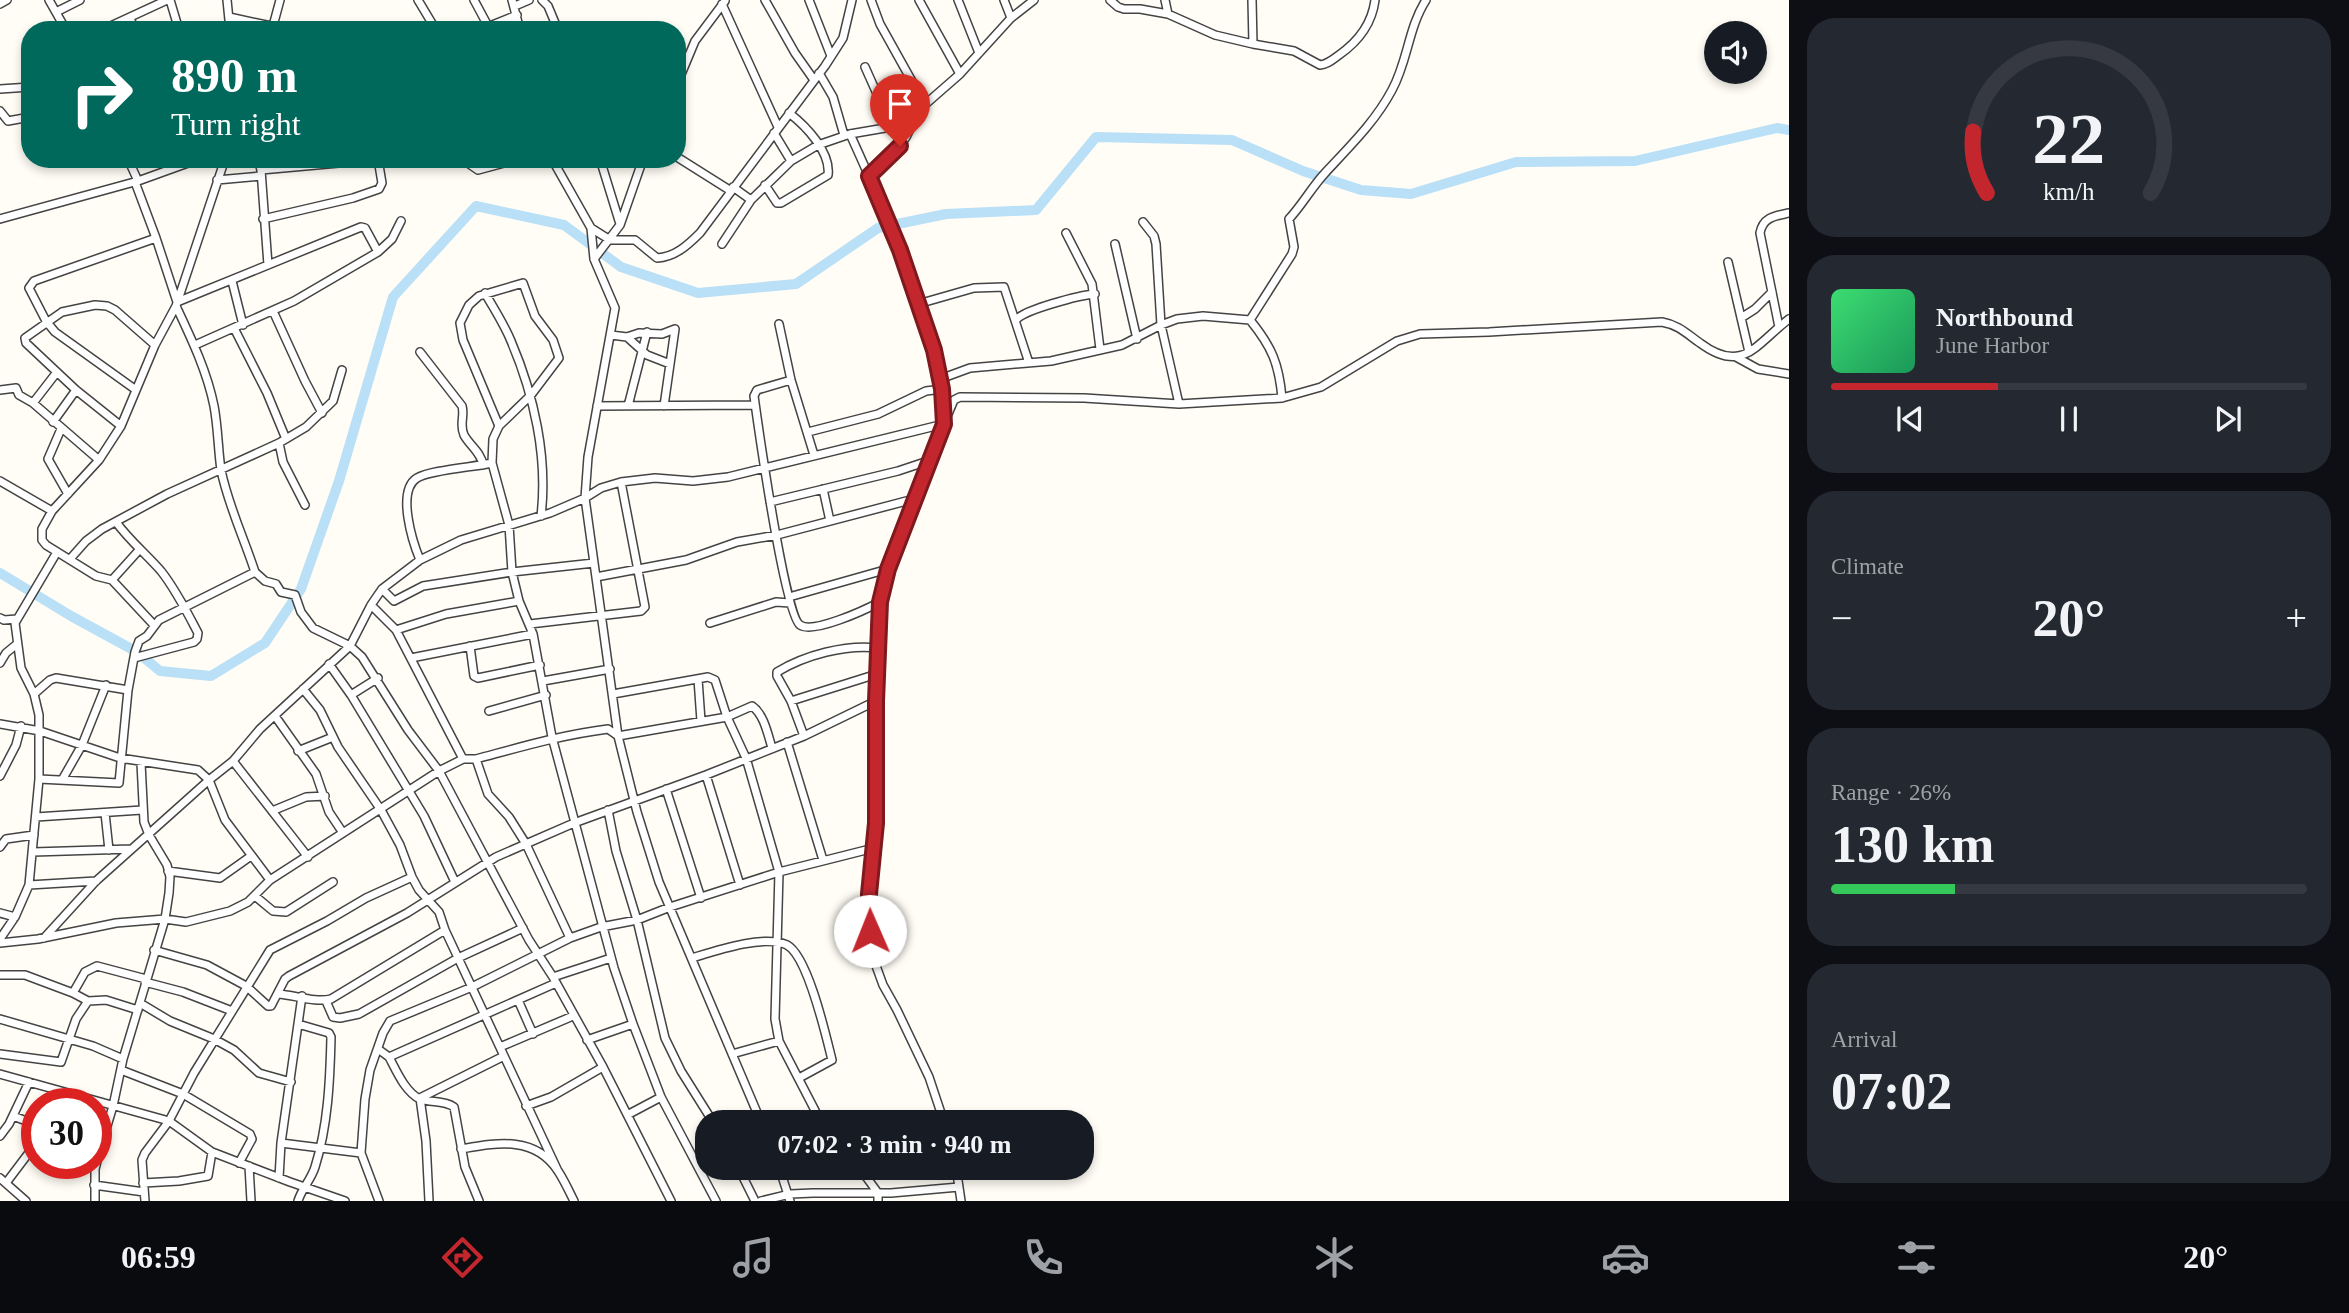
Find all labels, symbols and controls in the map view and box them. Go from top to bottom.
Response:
map controls [1704,21,1767,84]
button: sound [1704,21,1767,84]
text: 890 m [171,48,298,103]
icon: right [56,49,147,140]
pin [870,74,930,146]
icon: arrive [881,85,919,123]
text: 22 [2033,99,2105,180]
text: Turn right [171,106,301,142]
text: km/h [2043,178,2095,205]
text: Northbound [1936,303,2073,332]
text: June Harbor [1936,333,2049,358]
icon: previous [1891,400,1929,438]
icon: pause [2050,400,2088,438]
icon: next [2209,400,2247,438]
text: Climate [1831,554,1904,579]
text: 20° [2033,590,2105,647]
text: − [1831,597,1852,639]
text: + [2286,597,2307,639]
text: Range · 26% [1831,780,1951,805]
text: 130 km [1831,816,1994,873]
position arrow [833,894,907,968]
text: Arrival [1831,1027,1897,1052]
text: 07:02 [1831,1063,1952,1120]
speed limit sign: 30 [21,1088,112,1179]
text: 07:02 · 3 min · 940 m [778,1130,1012,1159]
icon: directions [438,1233,487,1282]
icon: music [729,1233,778,1282]
icon: phone [1019,1233,1068,1282]
icon: climate [1310,1233,1359,1282]
icon: car [1601,1233,1650,1282]
icon: filters [1892,1233,1941,1282]
text: 06:59 [121,1239,196,1275]
text: 20° [2183,1239,2228,1275]

